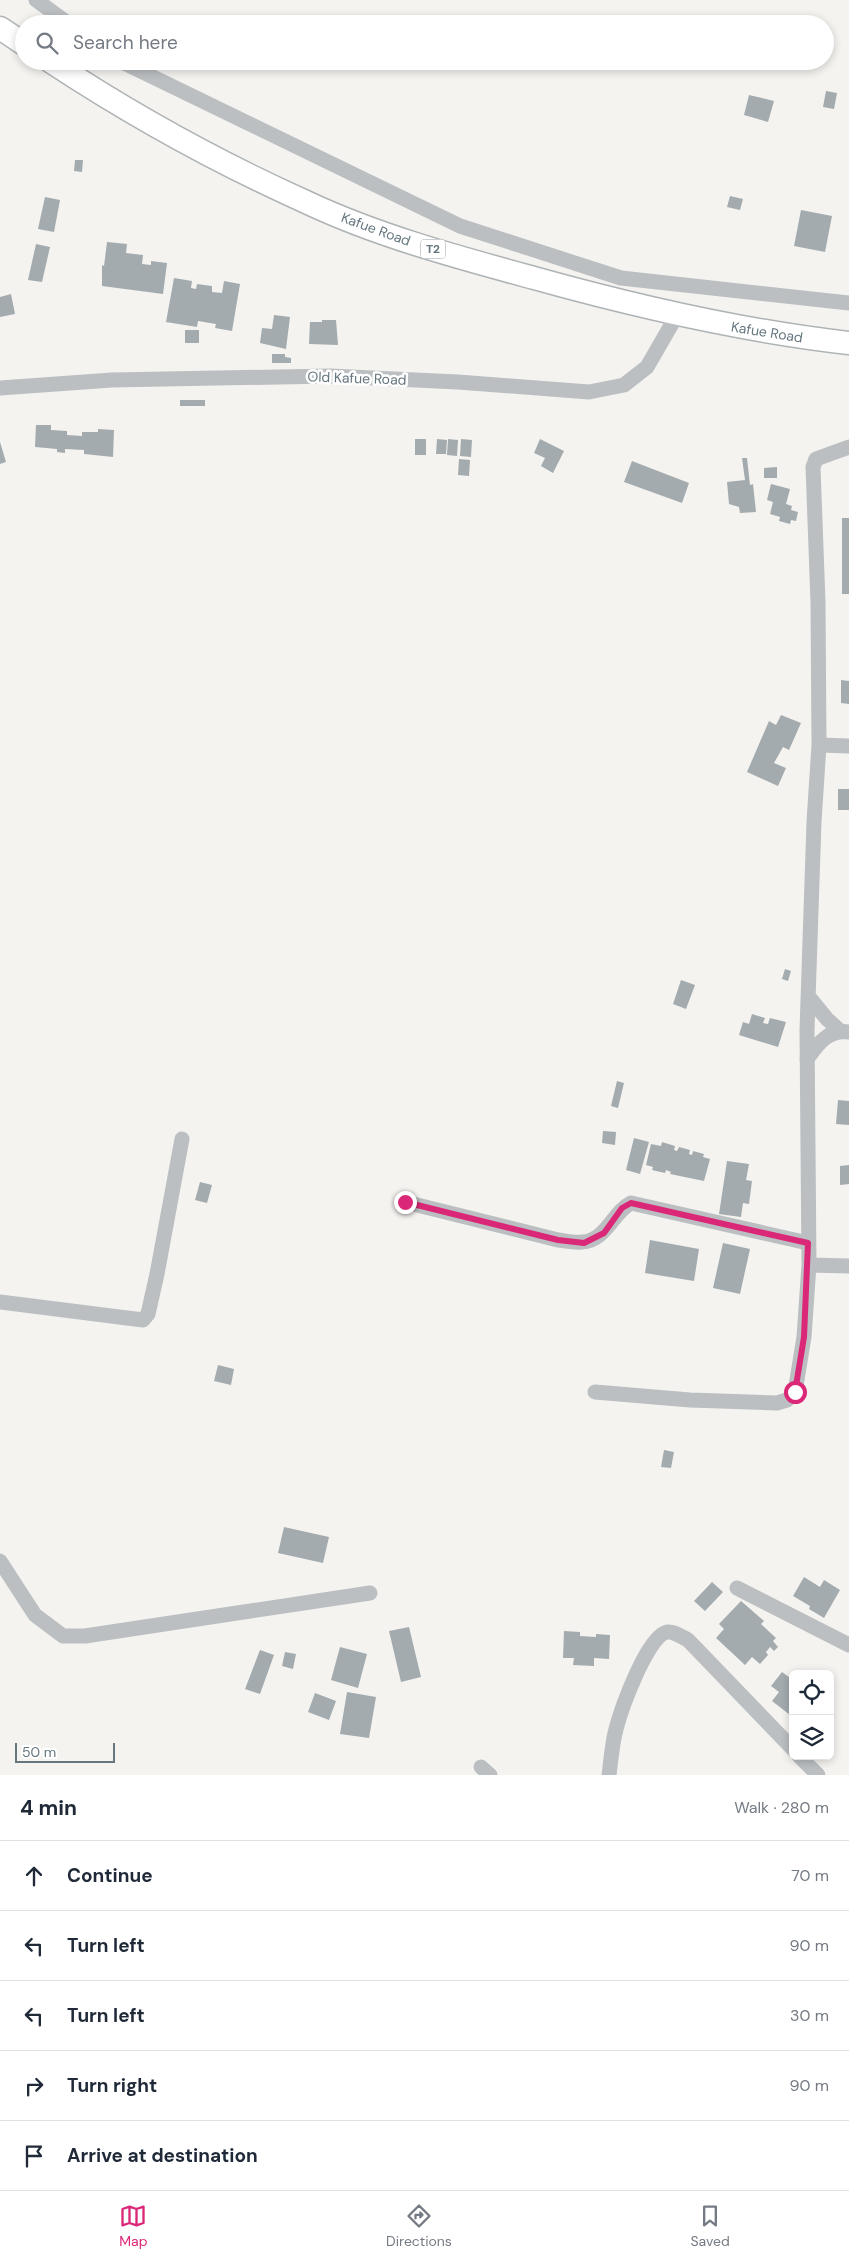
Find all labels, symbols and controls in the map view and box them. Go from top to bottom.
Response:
search box [15,15,834,70]
icon: search [33,29,61,57]
text: Search here [73,30,178,55]
street label: Kafue Road [339,208,413,250]
road number: T2 [420,240,446,258]
street label: Kafue Road [730,317,804,347]
street label: Old Kafue Road [307,367,407,389]
route end [394,1191,417,1214]
route start [784,1381,807,1404]
map controls [789,1670,834,1760]
button: locate [789,1670,834,1715]
button: layers [789,1715,834,1760]
scale bar [15,1740,115,1763]
text: 50 m [22,1743,56,1761]
text: 4 min [20,1794,77,1822]
text: Walk · 280 m [734,1797,829,1818]
icon: ahead [20,1862,48,1890]
text: Continue [67,1863,153,1888]
text: 70 m [791,1865,829,1886]
icon: left [20,1932,48,1960]
text: Turn left [67,1933,145,1958]
text: 90 m [789,1935,829,1956]
icon: left [20,2002,48,2030]
text: Turn left [67,2003,145,2028]
text: 30 m [790,2005,829,2026]
icon: right [20,2072,48,2100]
text: Turn right [67,2073,157,2098]
text: 90 m [789,2075,829,2096]
icon: arrive [20,2142,48,2170]
text: Arrive at destination [67,2143,258,2168]
tab: Map [119,2202,147,2250]
tab: Directions [386,2202,452,2250]
tab: Saved [690,2202,730,2250]

